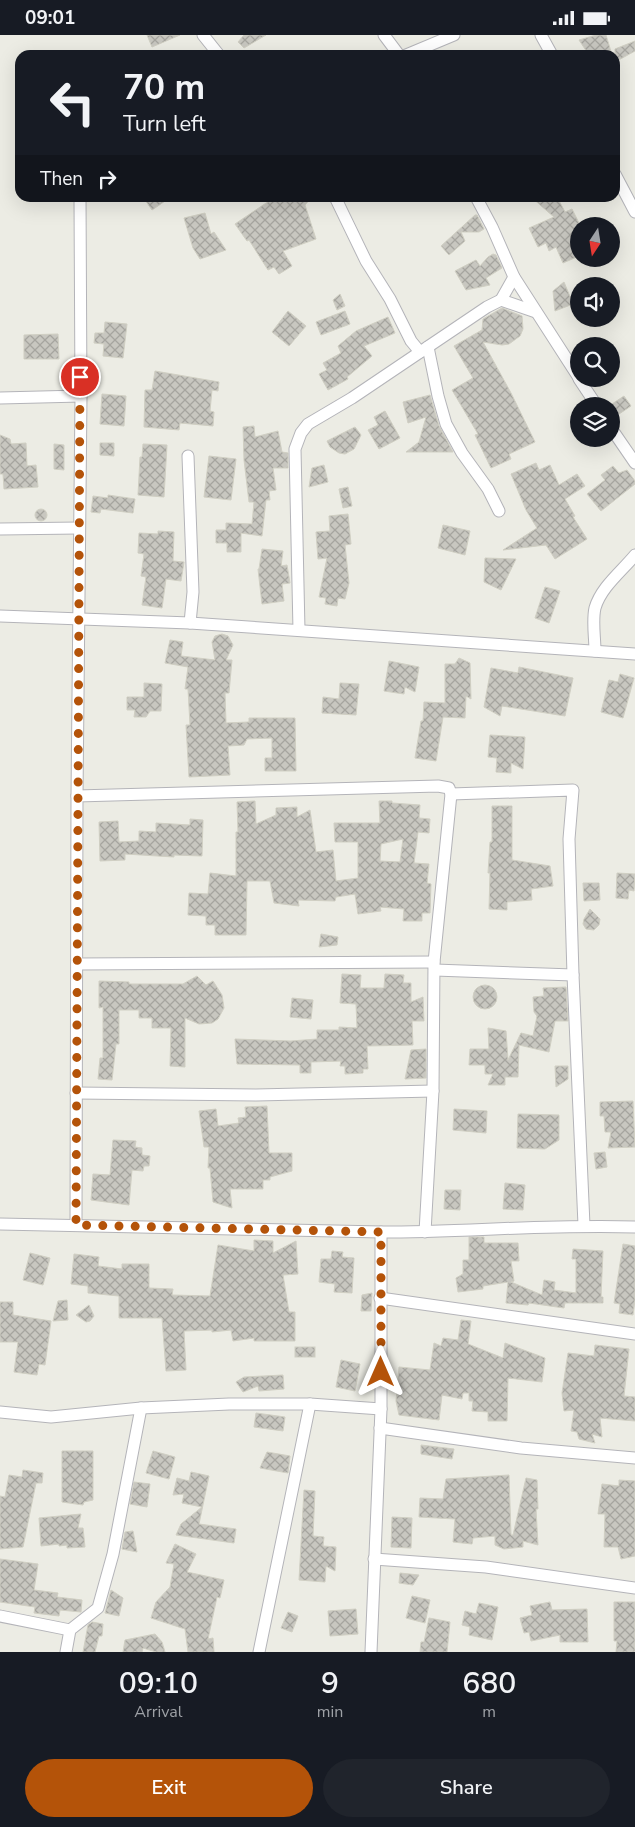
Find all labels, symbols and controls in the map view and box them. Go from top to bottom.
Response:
text: 09:01 [25,5,75,31]
text: 70 m [123,64,205,111]
icon: left [40,70,105,135]
text: Turn left [123,109,206,139]
icon: right [93,165,121,193]
text: Then [40,166,83,192]
north arrow [570,217,620,267]
map controls [570,217,620,447]
button: sound [570,277,620,327]
button: search [570,337,620,387]
pin [59,356,101,398]
icon: arrive [66,363,94,391]
button: layers [570,397,620,447]
position arrow [354,1345,406,1397]
text: 09:10 [119,1663,198,1704]
text: 9 [321,1663,339,1704]
text: 680 [462,1663,516,1704]
text: Arrival [134,1701,182,1723]
text: min [317,1701,343,1723]
text: m [482,1701,496,1723]
button: Exit [25,1759,313,1817]
button: Share [323,1759,610,1817]

